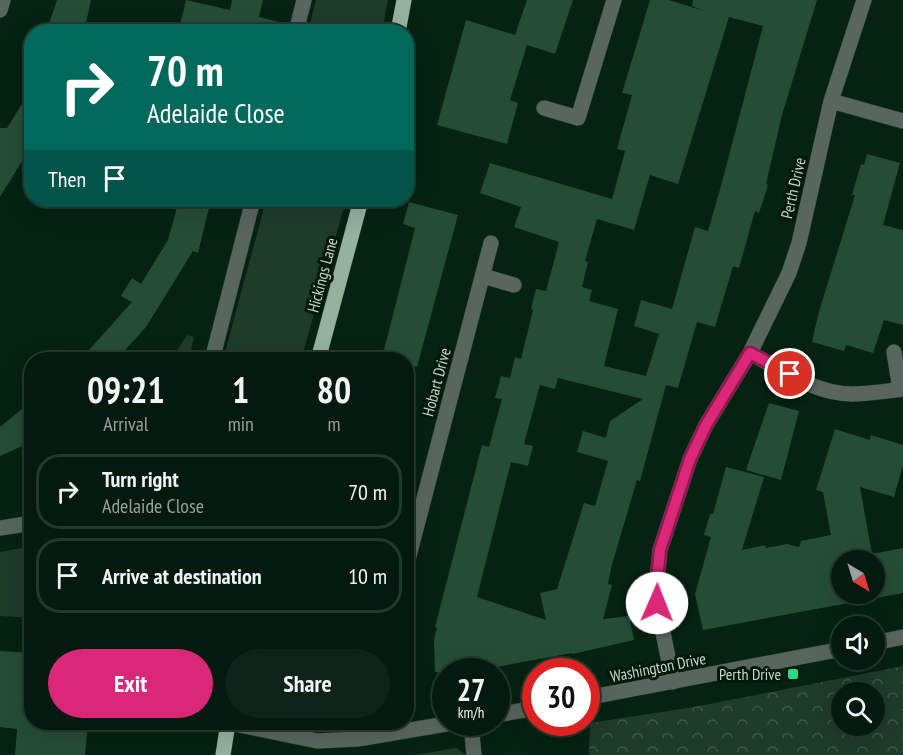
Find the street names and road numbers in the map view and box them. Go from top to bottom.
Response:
street label: Perth Drive [776,156,810,220]
street label: Hickings Lane [302,235,342,315]
street label: Hobart Drive [417,345,455,419]
street label: Washington Drive [608,648,708,686]

